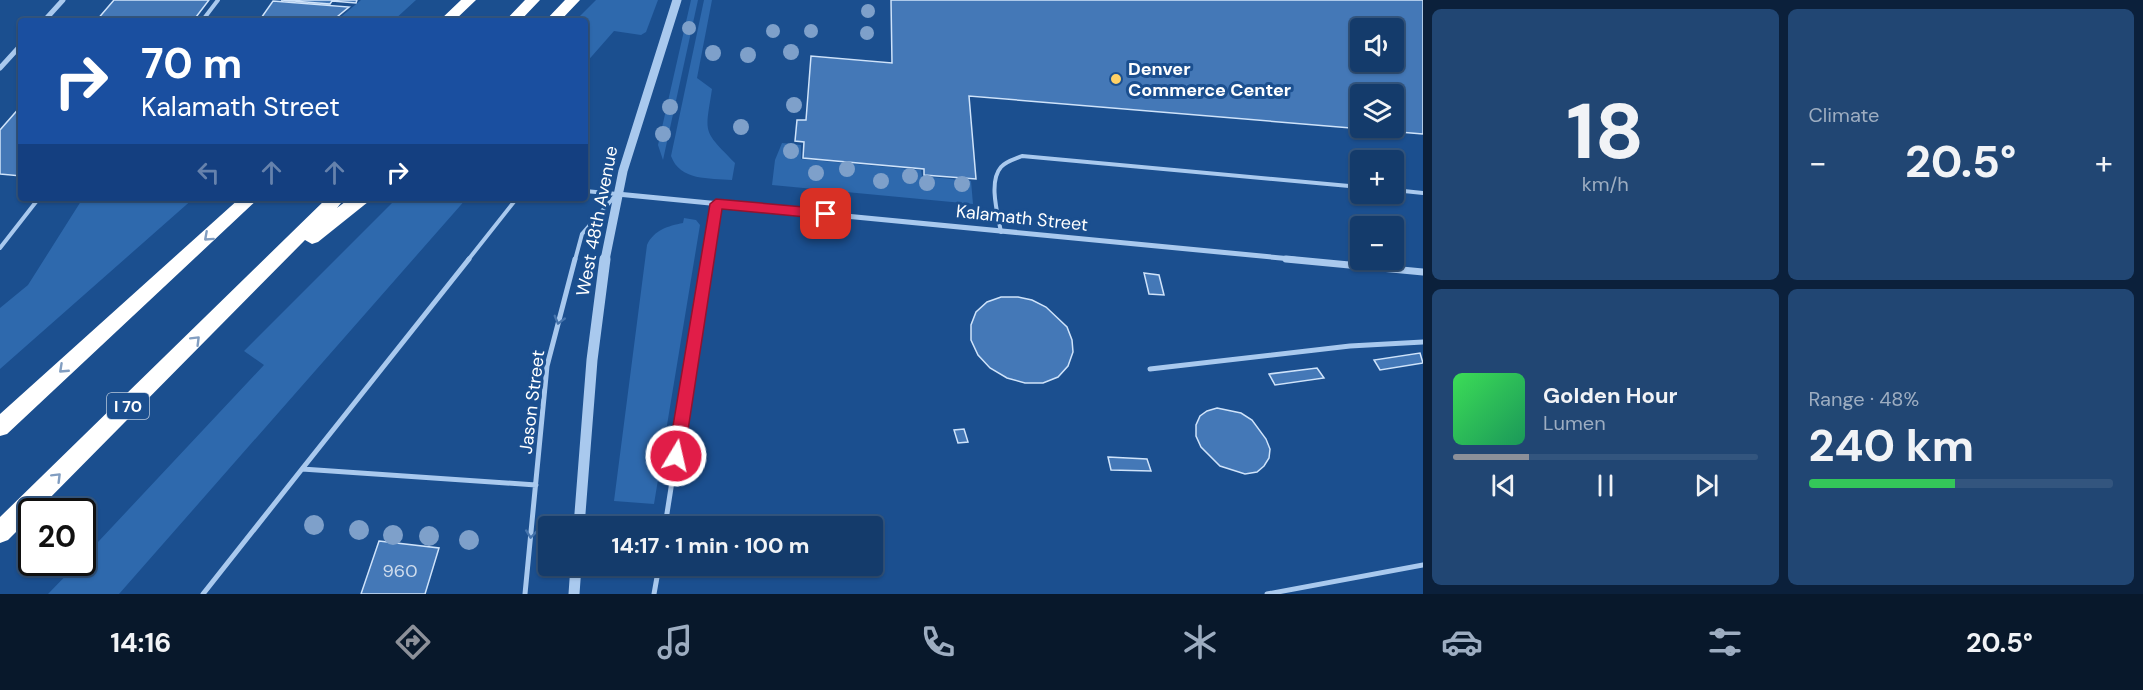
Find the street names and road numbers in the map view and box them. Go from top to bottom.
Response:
street label: West 48th Avenue [571,144,623,298]
street label: Kalamath Street [955,199,1089,237]
street label: Jason Street [514,349,550,455]
road number: I 70 [107,393,149,419]

